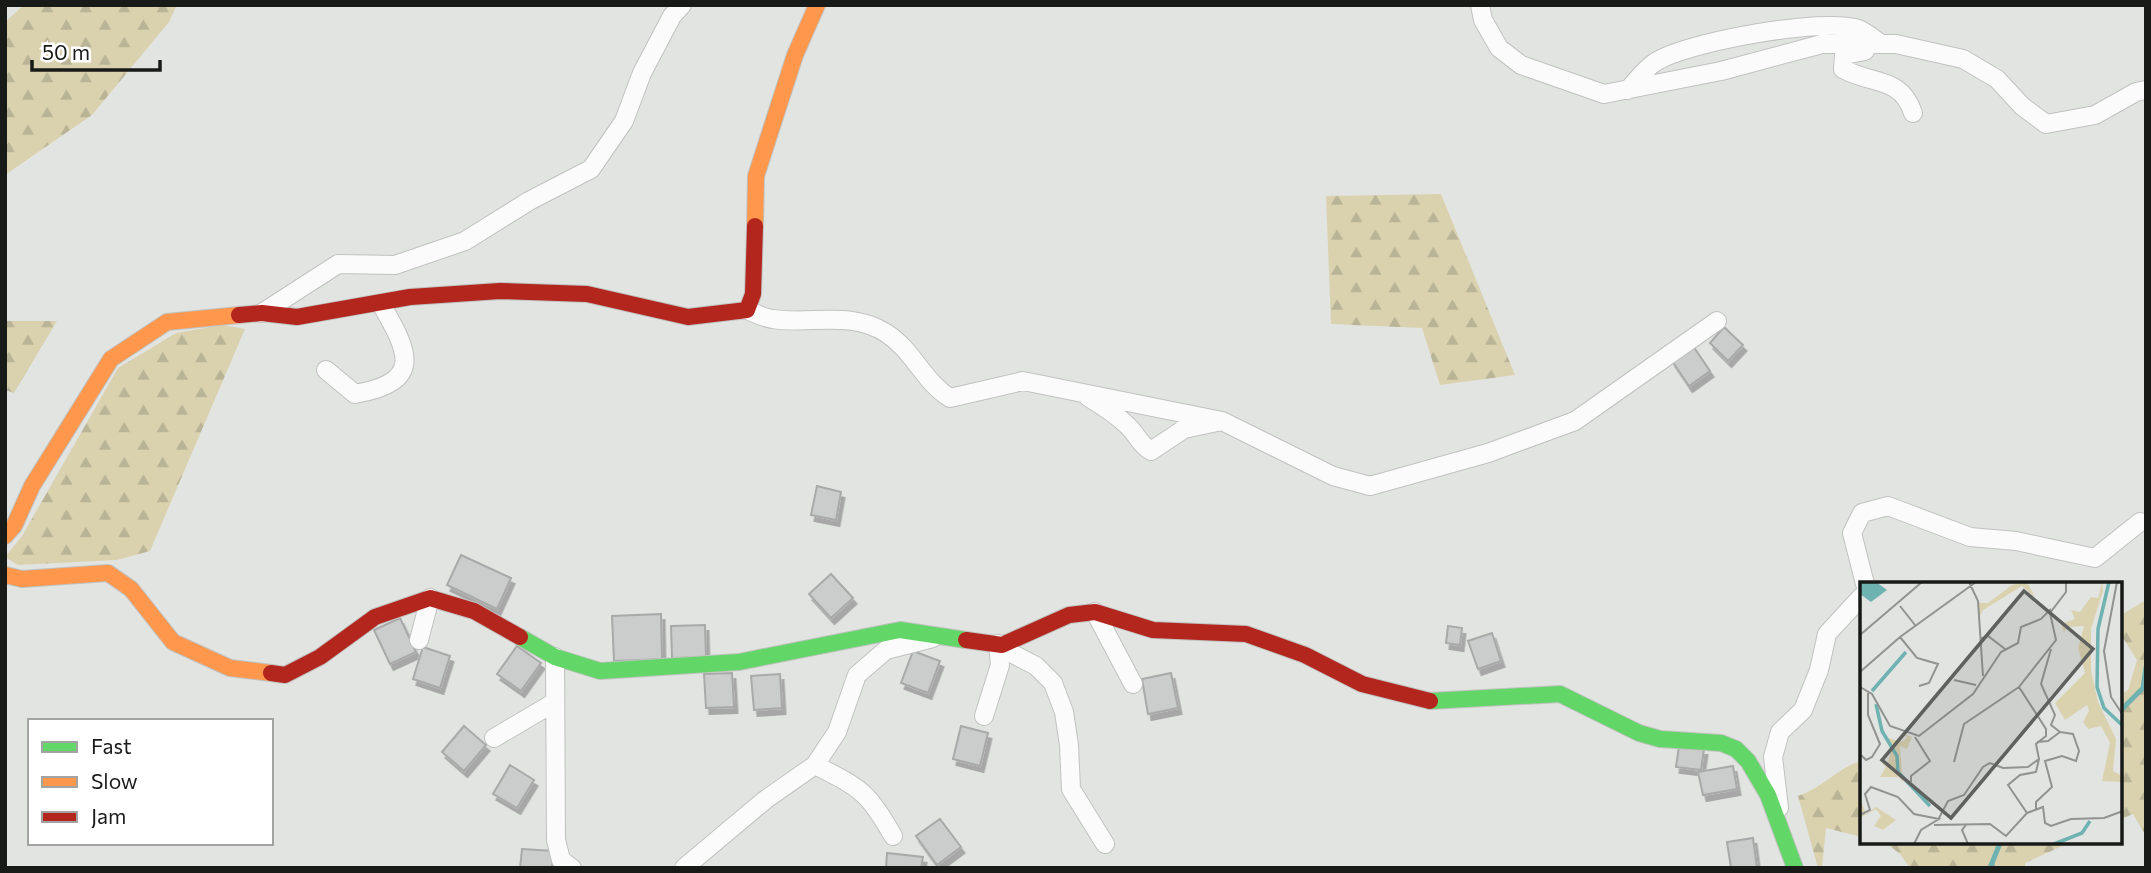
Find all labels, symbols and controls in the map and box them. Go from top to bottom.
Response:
scale bar [32,28,159,72]
text: 50 m [42,39,90,64]
inset map [1860,582,2123,845]
legend [28,719,273,845]
text: Fast [91,733,132,758]
text: Slow [91,768,138,793]
text: Jam [91,803,126,828]

